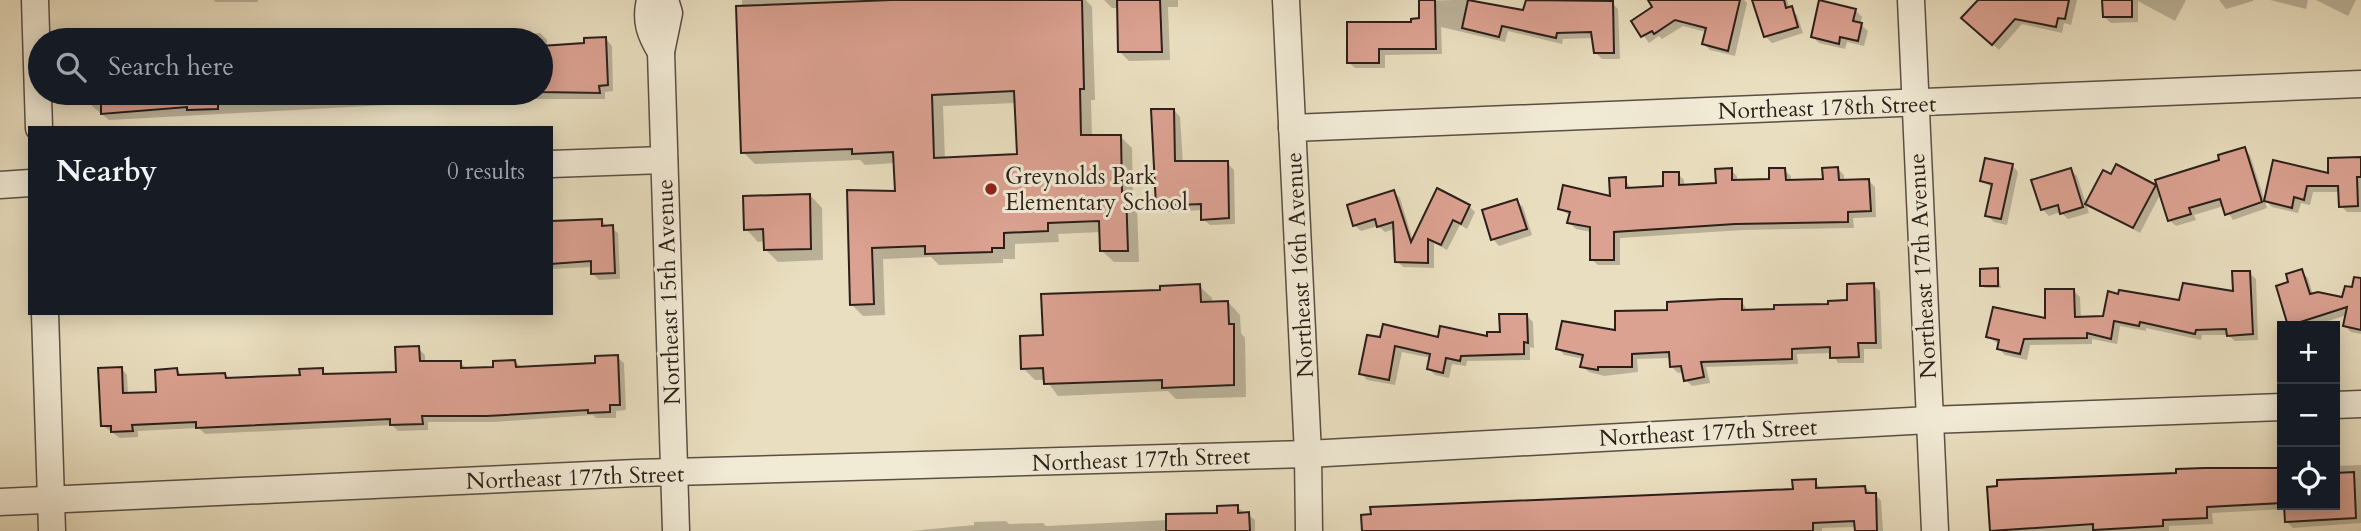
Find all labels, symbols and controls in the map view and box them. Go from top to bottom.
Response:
search box [28,28,553,105]
icon: search [52,48,90,86]
text: Search here [108,49,234,84]
street label: Northeast 178th Street [1717,88,1937,127]
text: Nearby [56,151,157,192]
street label: Northeast 16th Avenue [1278,151,1321,379]
street label: Northeast 17th Avenue [1901,152,1944,380]
text: 0 results [447,156,525,187]
place label: Greynolds Park Elementary School [1005,161,1188,218]
street label: Northeast 15th Avenue [649,178,688,405]
marker: Greynolds Park Elementary School [983,181,999,197]
map controls [2277,321,2340,510]
button: + [2277,321,2340,384]
button: − [2277,384,2340,447]
street label: Northeast 177th Street [1598,411,1818,454]
street label: Northeast 177th Street [1031,440,1251,479]
button: locate [2277,447,2340,510]
street label: Northeast 177th Street [465,458,685,497]

